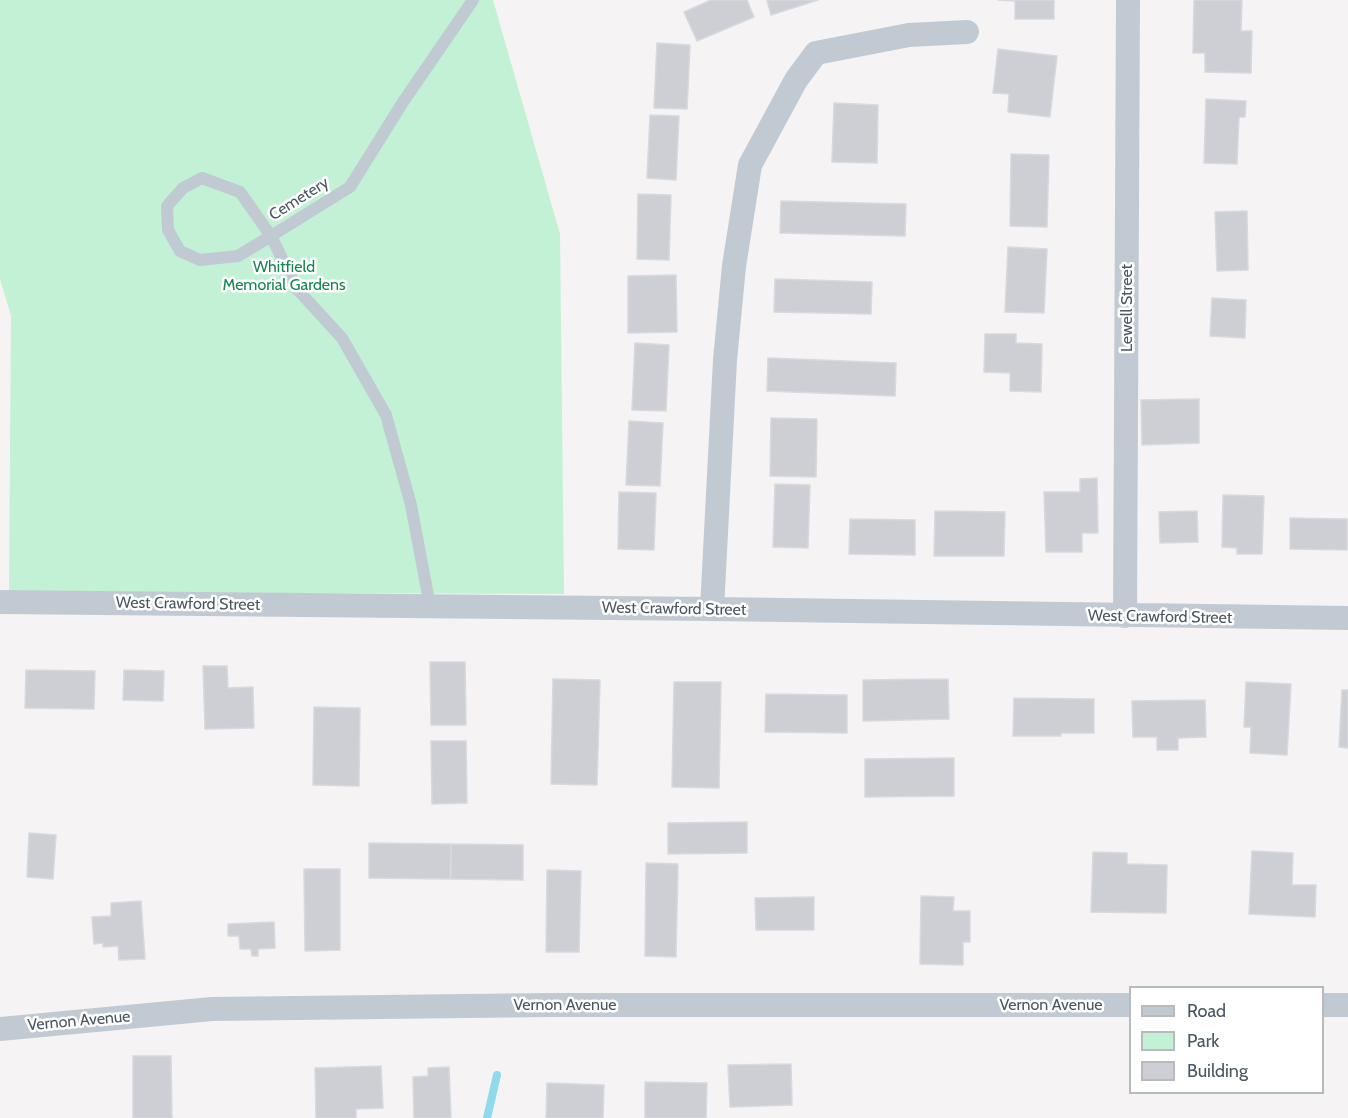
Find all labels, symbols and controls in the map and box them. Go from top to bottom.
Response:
street label: Cemetery [266,173,332,225]
park label: Whitfield Memorial Gardens [222,257,346,295]
street label: Lewell Street [1117,264,1137,352]
street label: West Crawford Street [116,593,260,615]
street label: West Crawford Street [602,598,746,620]
street label: West Crawford Street [1088,606,1232,628]
legend [1129,986,1324,1094]
street label: Vernon Avenue [513,995,617,1015]
street label: Vernon Avenue [999,995,1103,1015]
text: Road [1187,1000,1226,1022]
street label: Vernon Avenue [27,1007,131,1035]
text: Park [1187,1030,1219,1052]
text: Building [1187,1060,1248,1082]

